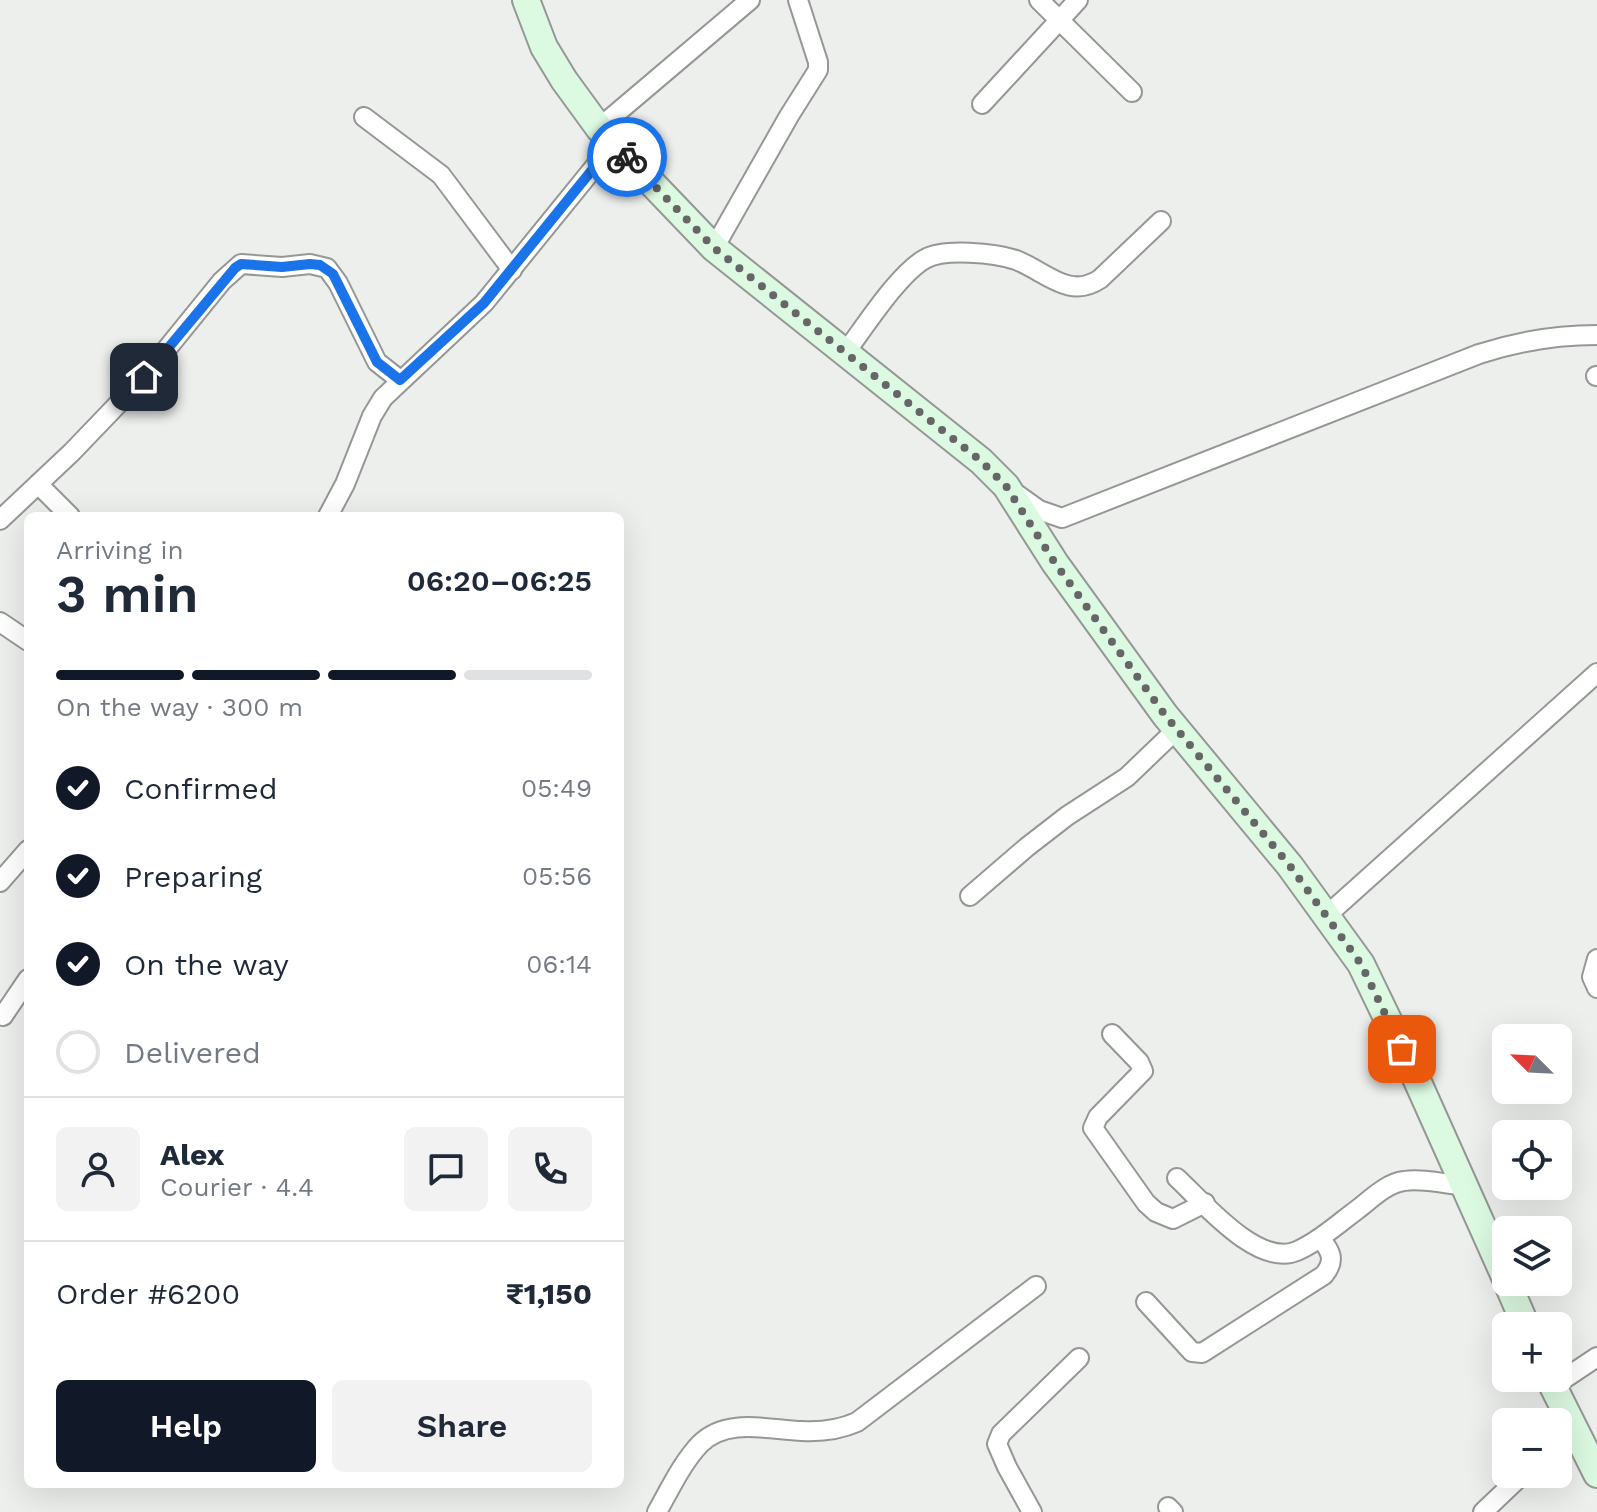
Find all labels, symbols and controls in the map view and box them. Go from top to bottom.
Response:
courier [587,117,667,197]
icon: bike [605,135,649,179]
pin [110,343,178,411]
icon: home [122,355,166,399]
text: Arriving in [56,535,184,565]
text: 06:20–06:25 [407,563,592,598]
text: 3 min [56,564,199,625]
text: On the way · 300 m [56,692,303,722]
icon: check [56,766,100,810]
text: Confirmed [124,771,278,806]
text: 05:49 [521,773,592,803]
icon: check [56,854,100,898]
text: Preparing [124,859,262,894]
text: 05:56 [522,861,592,891]
icon: check [56,942,100,986]
text: On the way [124,947,289,982]
text: 06:14 [526,949,592,979]
pin [1368,1015,1436,1083]
north arrow [1492,1024,1572,1104]
map controls [1492,1024,1572,1488]
icon: bag [1380,1027,1424,1071]
text: Delivered [124,1035,261,1070]
button: locate [1492,1120,1572,1200]
button: person [56,1127,140,1211]
button: chat [404,1127,488,1211]
button: phone [508,1127,592,1211]
text: Alex [160,1137,224,1172]
text: Courier · 4.4 [160,1172,314,1202]
button: layers [1492,1216,1572,1296]
text: Order #6200 [56,1276,240,1311]
text: ₹1,150 [506,1276,592,1311]
button: + [1492,1312,1572,1392]
button: Help [56,1380,316,1472]
button: Share [332,1380,592,1472]
button: − [1492,1408,1572,1488]

